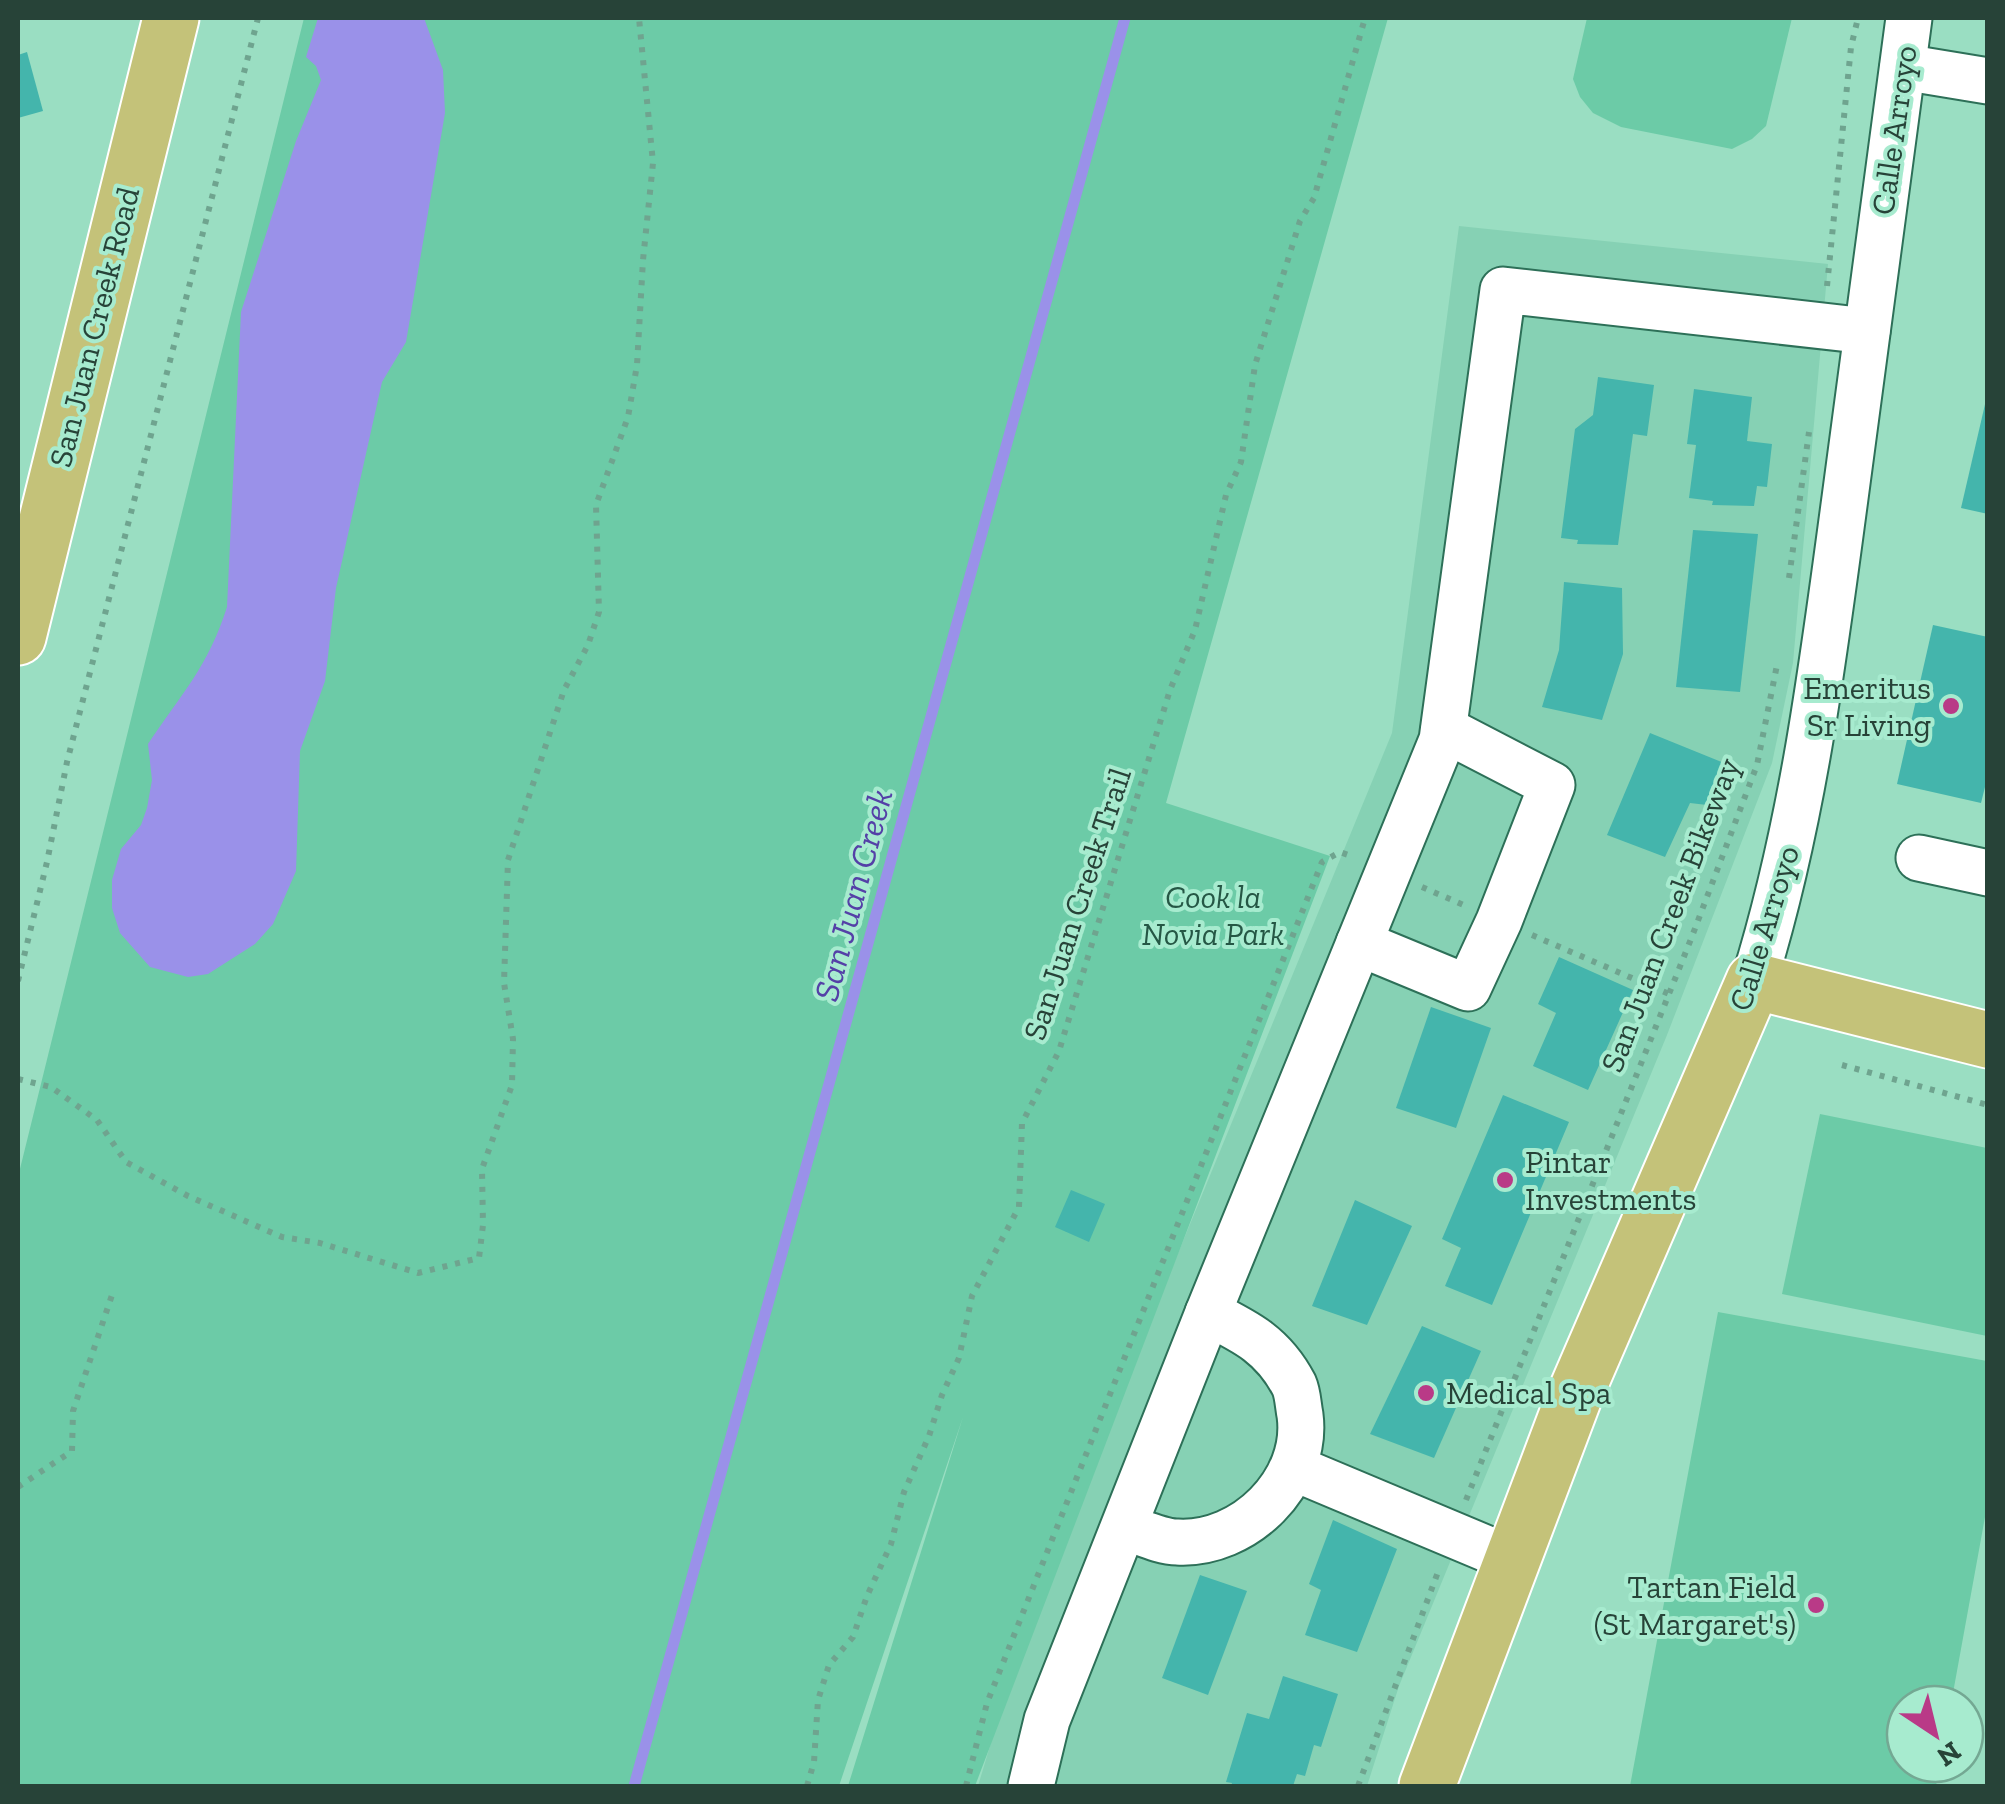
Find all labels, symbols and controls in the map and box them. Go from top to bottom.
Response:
street label: Calle Arroyo [1863,43,1925,217]
street label: San Juan Creek Road [41,183,147,471]
place label: Emeritus Sr Living [1803,669,1931,744]
marker: Emeritus Sr Living [1940,695,1962,717]
street label: San Juan Creek Bikeway [1593,752,1748,1077]
street label: San Juan Creek Trail [1015,763,1139,1045]
water label: San Juan Creek [805,784,901,1006]
street label: Calle Arroyo [1721,841,1807,1015]
park label: Cook la Novia Park [1142,878,1284,953]
place label: Pintar Investments [1525,1143,1696,1218]
marker: Pintar Investments [1494,1169,1516,1191]
place label: Medical Spa [1446,1374,1611,1412]
marker: Medical Spa [1415,1382,1437,1404]
place label: Tartan Field (St Margaret's) [1594,1568,1796,1643]
marker: Tartan Field (St Margaret's) [1805,1594,1827,1616]
north arrow [1885,1684,1985,1784]
text: N [1931,1734,1967,1774]

